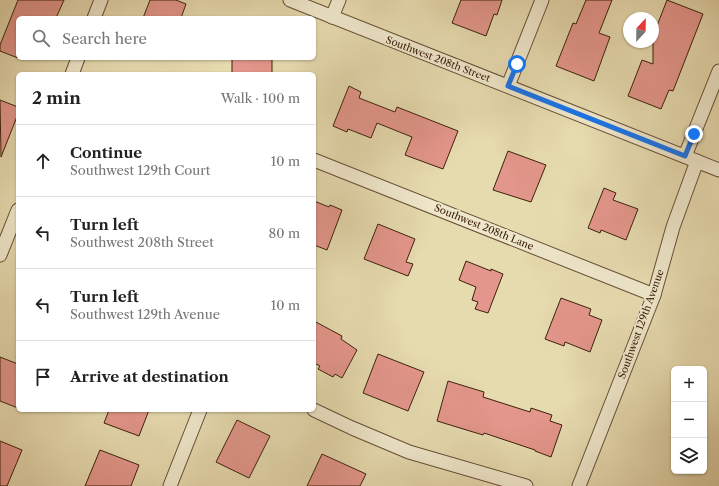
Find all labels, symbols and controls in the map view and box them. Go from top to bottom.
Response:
north arrow [623,12,659,48]
search box [16,16,316,60]
icon: search [30,27,52,49]
text: Search here [62,29,147,48]
street label: Southwest 208th Street [384,33,492,85]
route start [508,55,526,73]
text: 2 min [32,88,81,108]
text: Walk · 100 m [221,90,300,106]
route end [685,125,703,143]
text: Continue [70,143,142,162]
icon: ahead [32,150,54,172]
text: 10 m [271,153,300,169]
text: Southwest 129th Court [70,162,210,178]
street label: Southwest 208th Lane [432,201,536,253]
text: Turn left [70,215,139,234]
icon: left [32,222,54,244]
text: 80 m [268,225,300,241]
text: Southwest 208th Street [70,234,214,250]
street label: Southwest 129th Avenue [615,267,667,380]
text: Turn left [70,287,139,306]
icon: left [32,294,54,316]
text: 10 m [271,297,300,313]
text: Southwest 129th Avenue [70,306,220,322]
icon: arrive [32,366,54,388]
map controls [671,366,707,474]
button: + [671,366,707,402]
text: Arrive at destination [70,367,229,386]
button: − [671,402,707,438]
button: layers [671,438,707,474]

